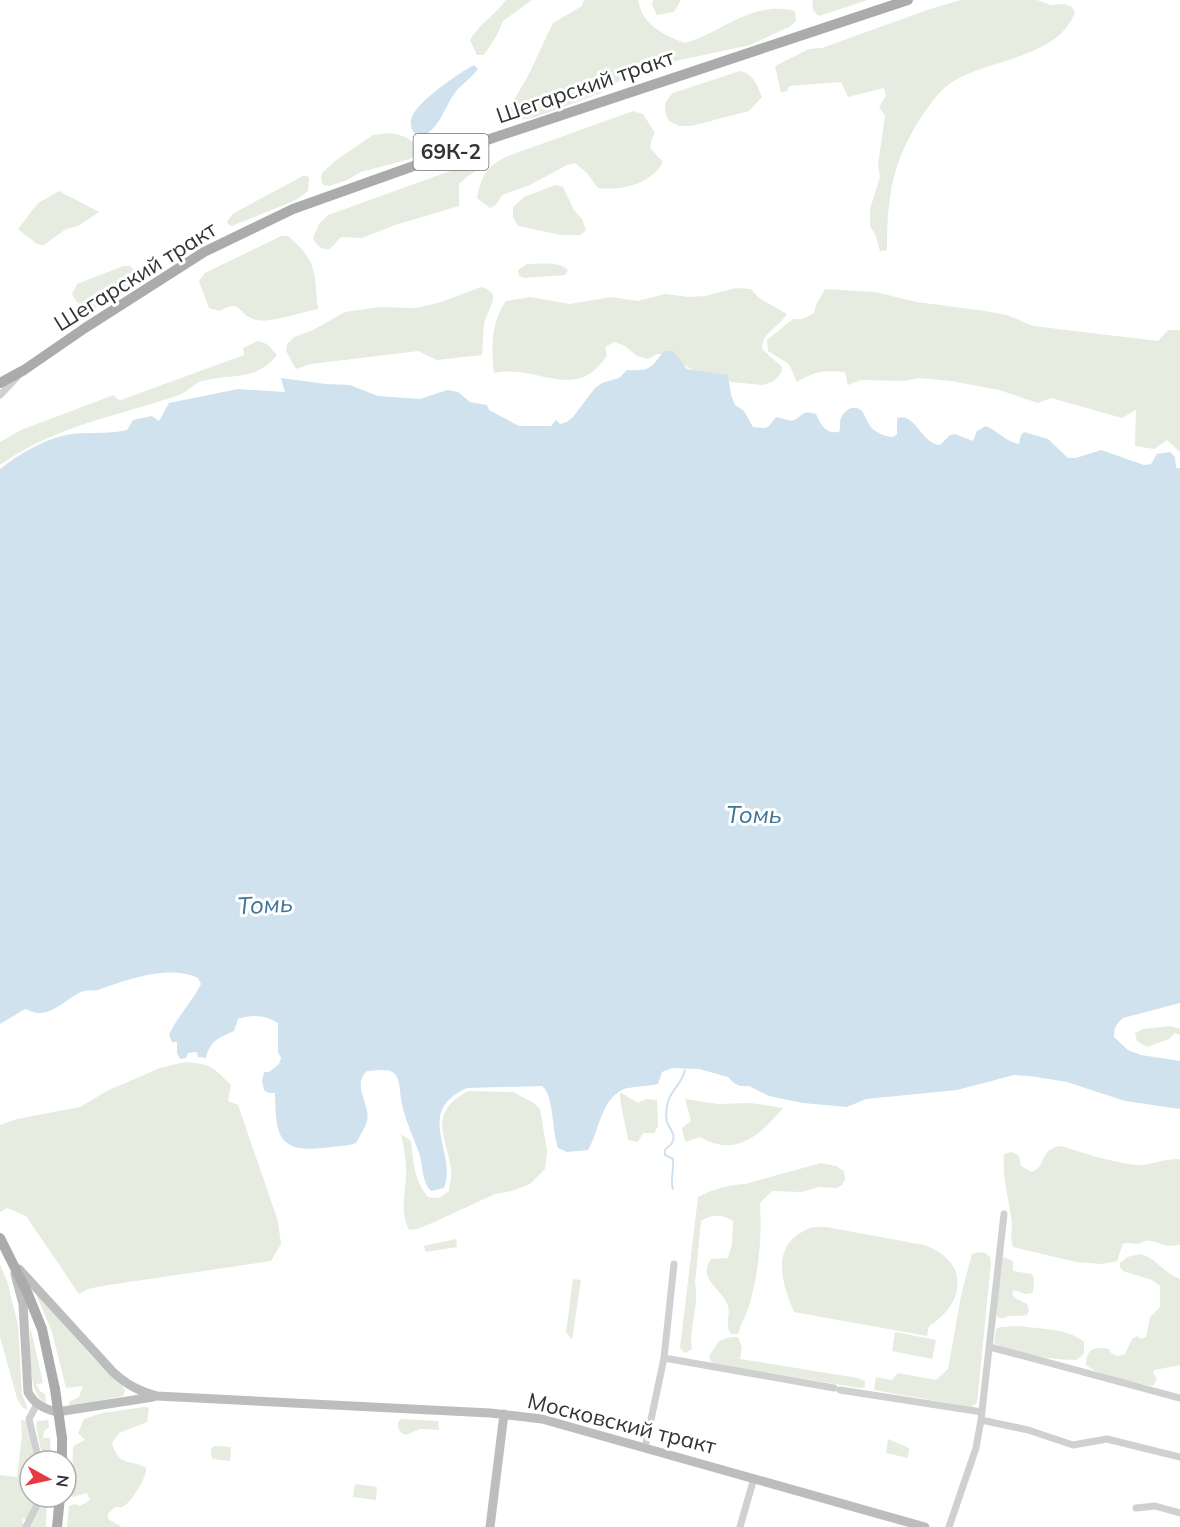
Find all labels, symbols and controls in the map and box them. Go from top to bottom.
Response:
street label: Шегарский тракт [492,42,678,130]
road number: 69К-2 [414,134,488,170]
street label: Шегарский тракт [49,215,221,337]
water label: Томь [726,799,782,829]
water label: Томь [236,888,294,920]
street label: Московский тракт [525,1386,719,1460]
north arrow [18,1449,78,1509]
text: N [52,1474,74,1488]

